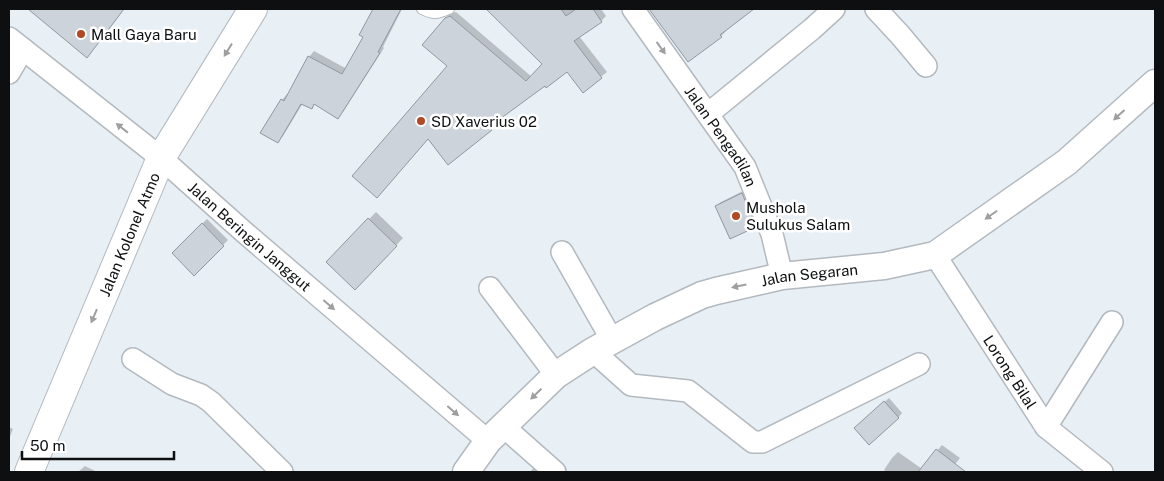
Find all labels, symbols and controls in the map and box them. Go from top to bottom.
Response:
place label: Mall Gaya Baru [91,26,197,43]
marker: Mall Gaya Baru [75,28,87,40]
one-way arrow [656,42,666,55]
one-way arrow [223,44,232,57]
street label: Jalan Pengadilan [682,83,760,189]
one-way arrow [1113,109,1125,121]
place label: SD Xaverius 02 [431,113,537,130]
marker: SD Xaverius 02 [415,115,427,127]
one-way arrow [116,122,129,133]
street label: Jalan Kolonel Atmo [95,170,163,299]
street label: Jalan Beringin Janggut [185,178,315,294]
place label: Mushola Sulukus Salam [746,199,850,233]
marker: Mushola Sulukus Salam [730,210,742,222]
one-way arrow [984,210,998,220]
street label: Jalan Segaran [759,260,859,289]
one-way arrow [731,282,747,290]
one-way arrow [323,299,335,310]
one-way arrow [90,309,98,323]
street label: Lorong Bilal [980,332,1040,412]
one-way arrow [530,388,542,400]
one-way arrow [446,405,459,416]
scale bar [22,428,175,460]
text: 50 m [30,437,65,454]

